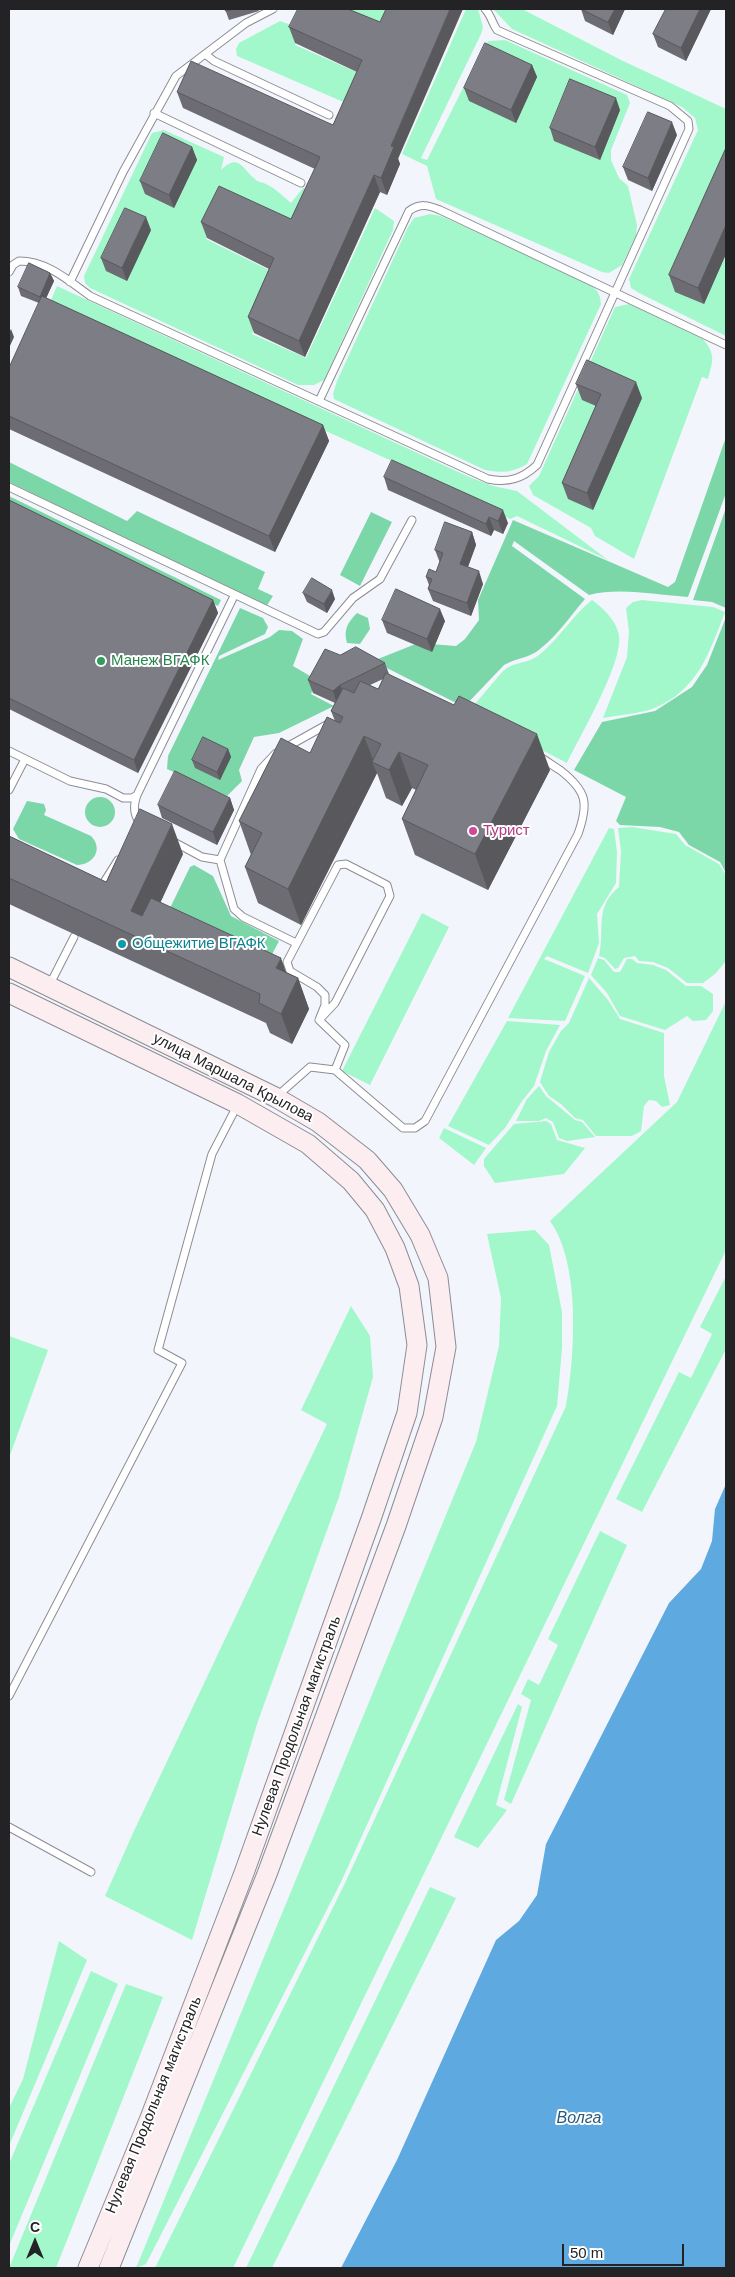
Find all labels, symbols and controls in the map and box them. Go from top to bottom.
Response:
place label: Манеж ВГАФК [111,652,209,670]
marker: Манеж ВГАФК [95,655,107,667]
place label: Турист [483,822,530,840]
marker: Турист [467,825,479,837]
place label: Общежитие ВГАФК [132,935,266,953]
marker: Общежитие ВГАФК [116,938,128,950]
street label: улица Маршала Крылова [150,1030,316,1126]
street label: Нулевая Продольная магистраль [249,1613,345,1839]
street label: Нулевая Продольная магистраль [102,1994,206,2216]
water label: Волга [557,2109,601,2129]
north arrow [10,2217,60,2267]
text: С [30,2219,40,2235]
scale bar [565,2234,688,2266]
text: 50 m [570,2244,603,2261]

